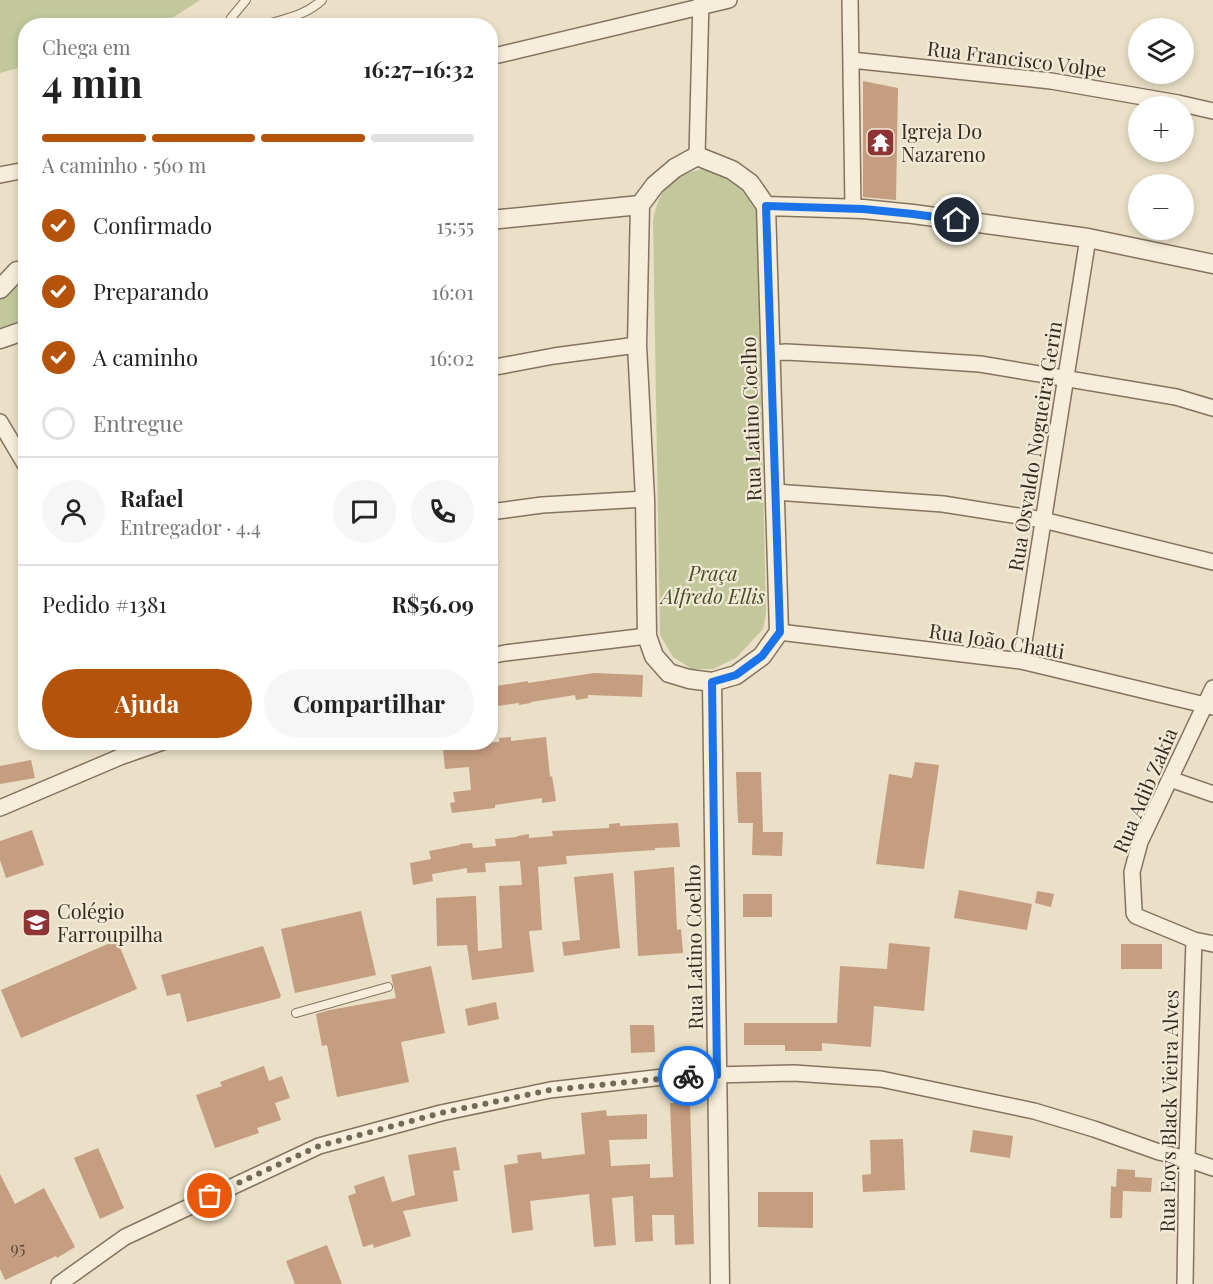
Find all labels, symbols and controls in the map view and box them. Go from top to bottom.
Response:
map controls [1128,18,1194,240]
button: layers [1128,18,1194,84]
text: Chega em [42,33,131,60]
street label: Rua Francisco Volpe [926,34,1108,82]
text: 16:27–16:32 [363,54,474,84]
text: 4 min [42,56,143,108]
button: + [1128,96,1194,162]
place label: Igreja Do Nazareno [901,117,986,167]
temple icon: Igreja Do Nazareno [864,126,896,158]
text: A caminho · 560 m [42,151,206,178]
button: − [1128,174,1194,240]
pin [931,194,982,245]
icon: home [940,203,973,236]
icon: check [42,209,75,242]
text: Confirmado [93,210,212,240]
text: 15:55 [437,212,474,239]
icon: check [42,275,75,308]
text: Preparando [93,276,209,306]
text: 16:01 [432,278,474,305]
street label: Rua Osvaldo Nogueira Gerin [1001,319,1067,573]
street label: Rua Latino Coelho [734,336,766,502]
icon: check [42,341,75,374]
text: A caminho [93,342,198,372]
text: 16:02 [429,344,474,371]
text: Entregue [93,408,183,438]
button: person [42,480,105,543]
button: chat [333,480,396,543]
button: phone [411,480,474,543]
text: Rafael [120,483,184,513]
text: Entregador · 4.4 [120,513,261,540]
park label: Praça Alfredo Ellis [659,559,765,609]
text: Pedido #1381 [42,589,167,619]
text: R$56.09 [391,589,474,619]
street label: Rua João Chatti [927,616,1067,664]
button: Ajuda [42,669,252,738]
button: Compartilhar [264,669,474,738]
street label: Rua Adib Zakia [1105,723,1183,857]
street label: Rua Latino Coelho [678,864,708,1030]
place label: Colégio Farroupilha [57,897,163,947]
school or university icon: Colégio Farroupilha [20,906,52,938]
street label: Rua Eoys Black Vieira Alves [1152,989,1184,1233]
courier [658,1046,718,1106]
icon: bike [672,1060,705,1093]
pin [184,1170,235,1221]
icon: bag [193,1179,226,1212]
house number: 95 [11,1237,25,1258]

